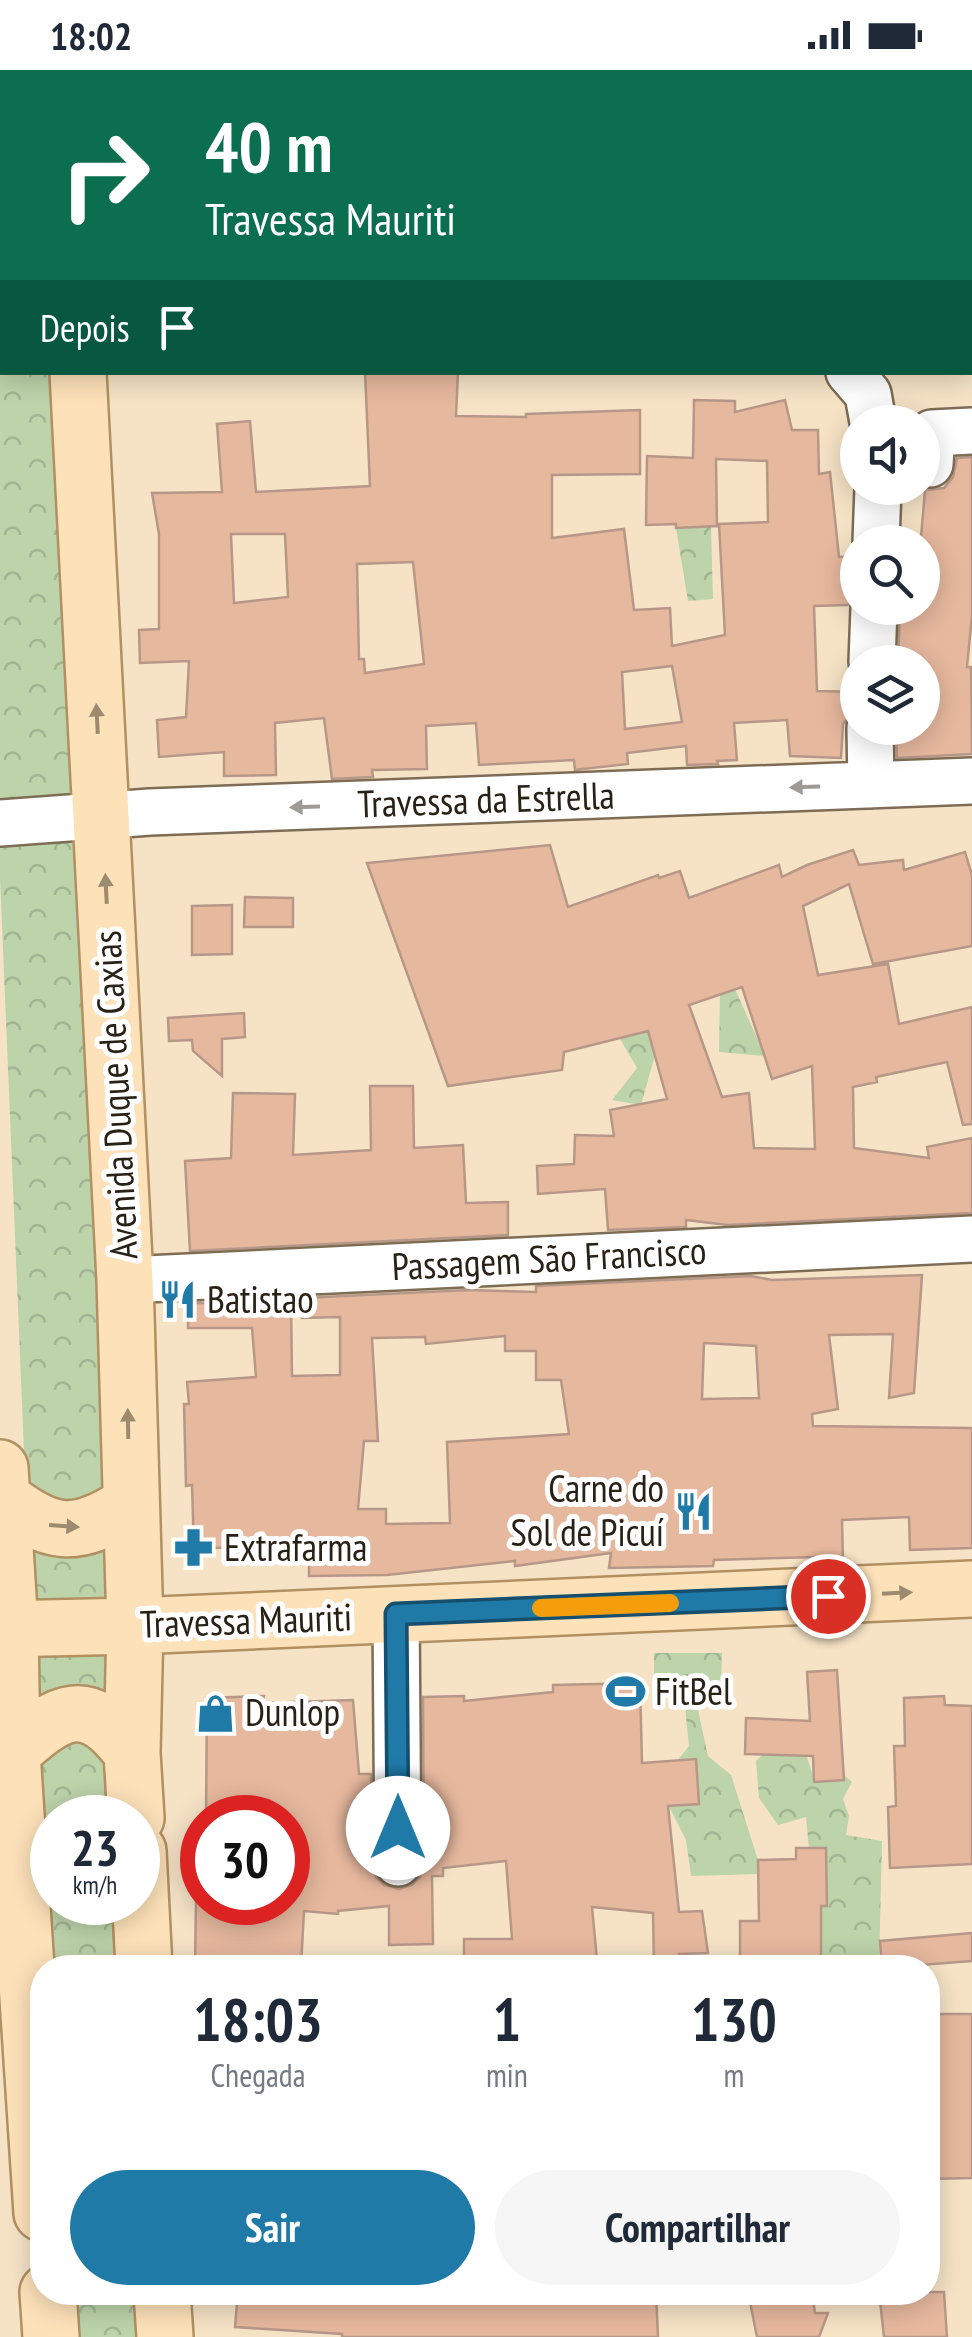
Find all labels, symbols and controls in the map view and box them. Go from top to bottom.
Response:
text: 18:02 [50,11,132,60]
text: 40 m [205,101,333,191]
icon: right [40,110,170,240]
text: Travessa Mauriti [205,189,456,247]
icon: arrive [150,300,205,355]
text: Depois [40,303,130,352]
map controls [840,405,940,745]
button: sound [840,405,940,505]
button: search [840,525,940,625]
button: layers [840,645,940,745]
one-way arrow [89,702,105,734]
street label: Travessa da Estrella [357,770,615,827]
one-way arrow [788,780,820,796]
one-way arrow [289,799,320,815]
one-way arrow [98,873,114,905]
street label: Avenida Duque de Caxias [81,929,148,1261]
street label: Passagem São Francisco [390,1225,707,1290]
place label: Batistao [207,1274,314,1323]
restaurant icon: Batistao [156,1279,198,1321]
one-way arrow [120,1407,136,1439]
place label: Carne do Sol de Picuí [511,1463,664,1556]
restaurant icon: Carne do Sol de Picuí [673,1490,715,1532]
one-way arrow [49,1519,80,1535]
place label: Extrafarma [224,1522,367,1571]
pharmacy icon: Extrafarma [173,1527,215,1569]
pin [786,1554,871,1639]
icon: arrive [801,1569,856,1624]
one-way arrow [882,1584,913,1600]
street label: Travessa Mauriti [139,1591,353,1648]
place label: FitBel [655,1666,732,1715]
sports icon: FitBel [604,1671,646,1713]
place label: Dunlop [245,1687,340,1736]
shop icon: Dunlop [194,1692,236,1734]
position arrow [346,1776,450,1880]
speed limit sign: 30 [180,1795,310,1925]
text: 23 [71,1815,119,1880]
text: km/h [73,1869,117,1901]
text: 18:03 [193,1980,323,2058]
text: 1 [493,1980,521,2058]
text: 130 [691,1980,777,2058]
text: Chegada [210,2054,305,2096]
text: min [486,2054,528,2096]
text: m [723,2054,744,2096]
button: Sair [70,2170,475,2285]
button: Compartilhar [495,2170,900,2285]

